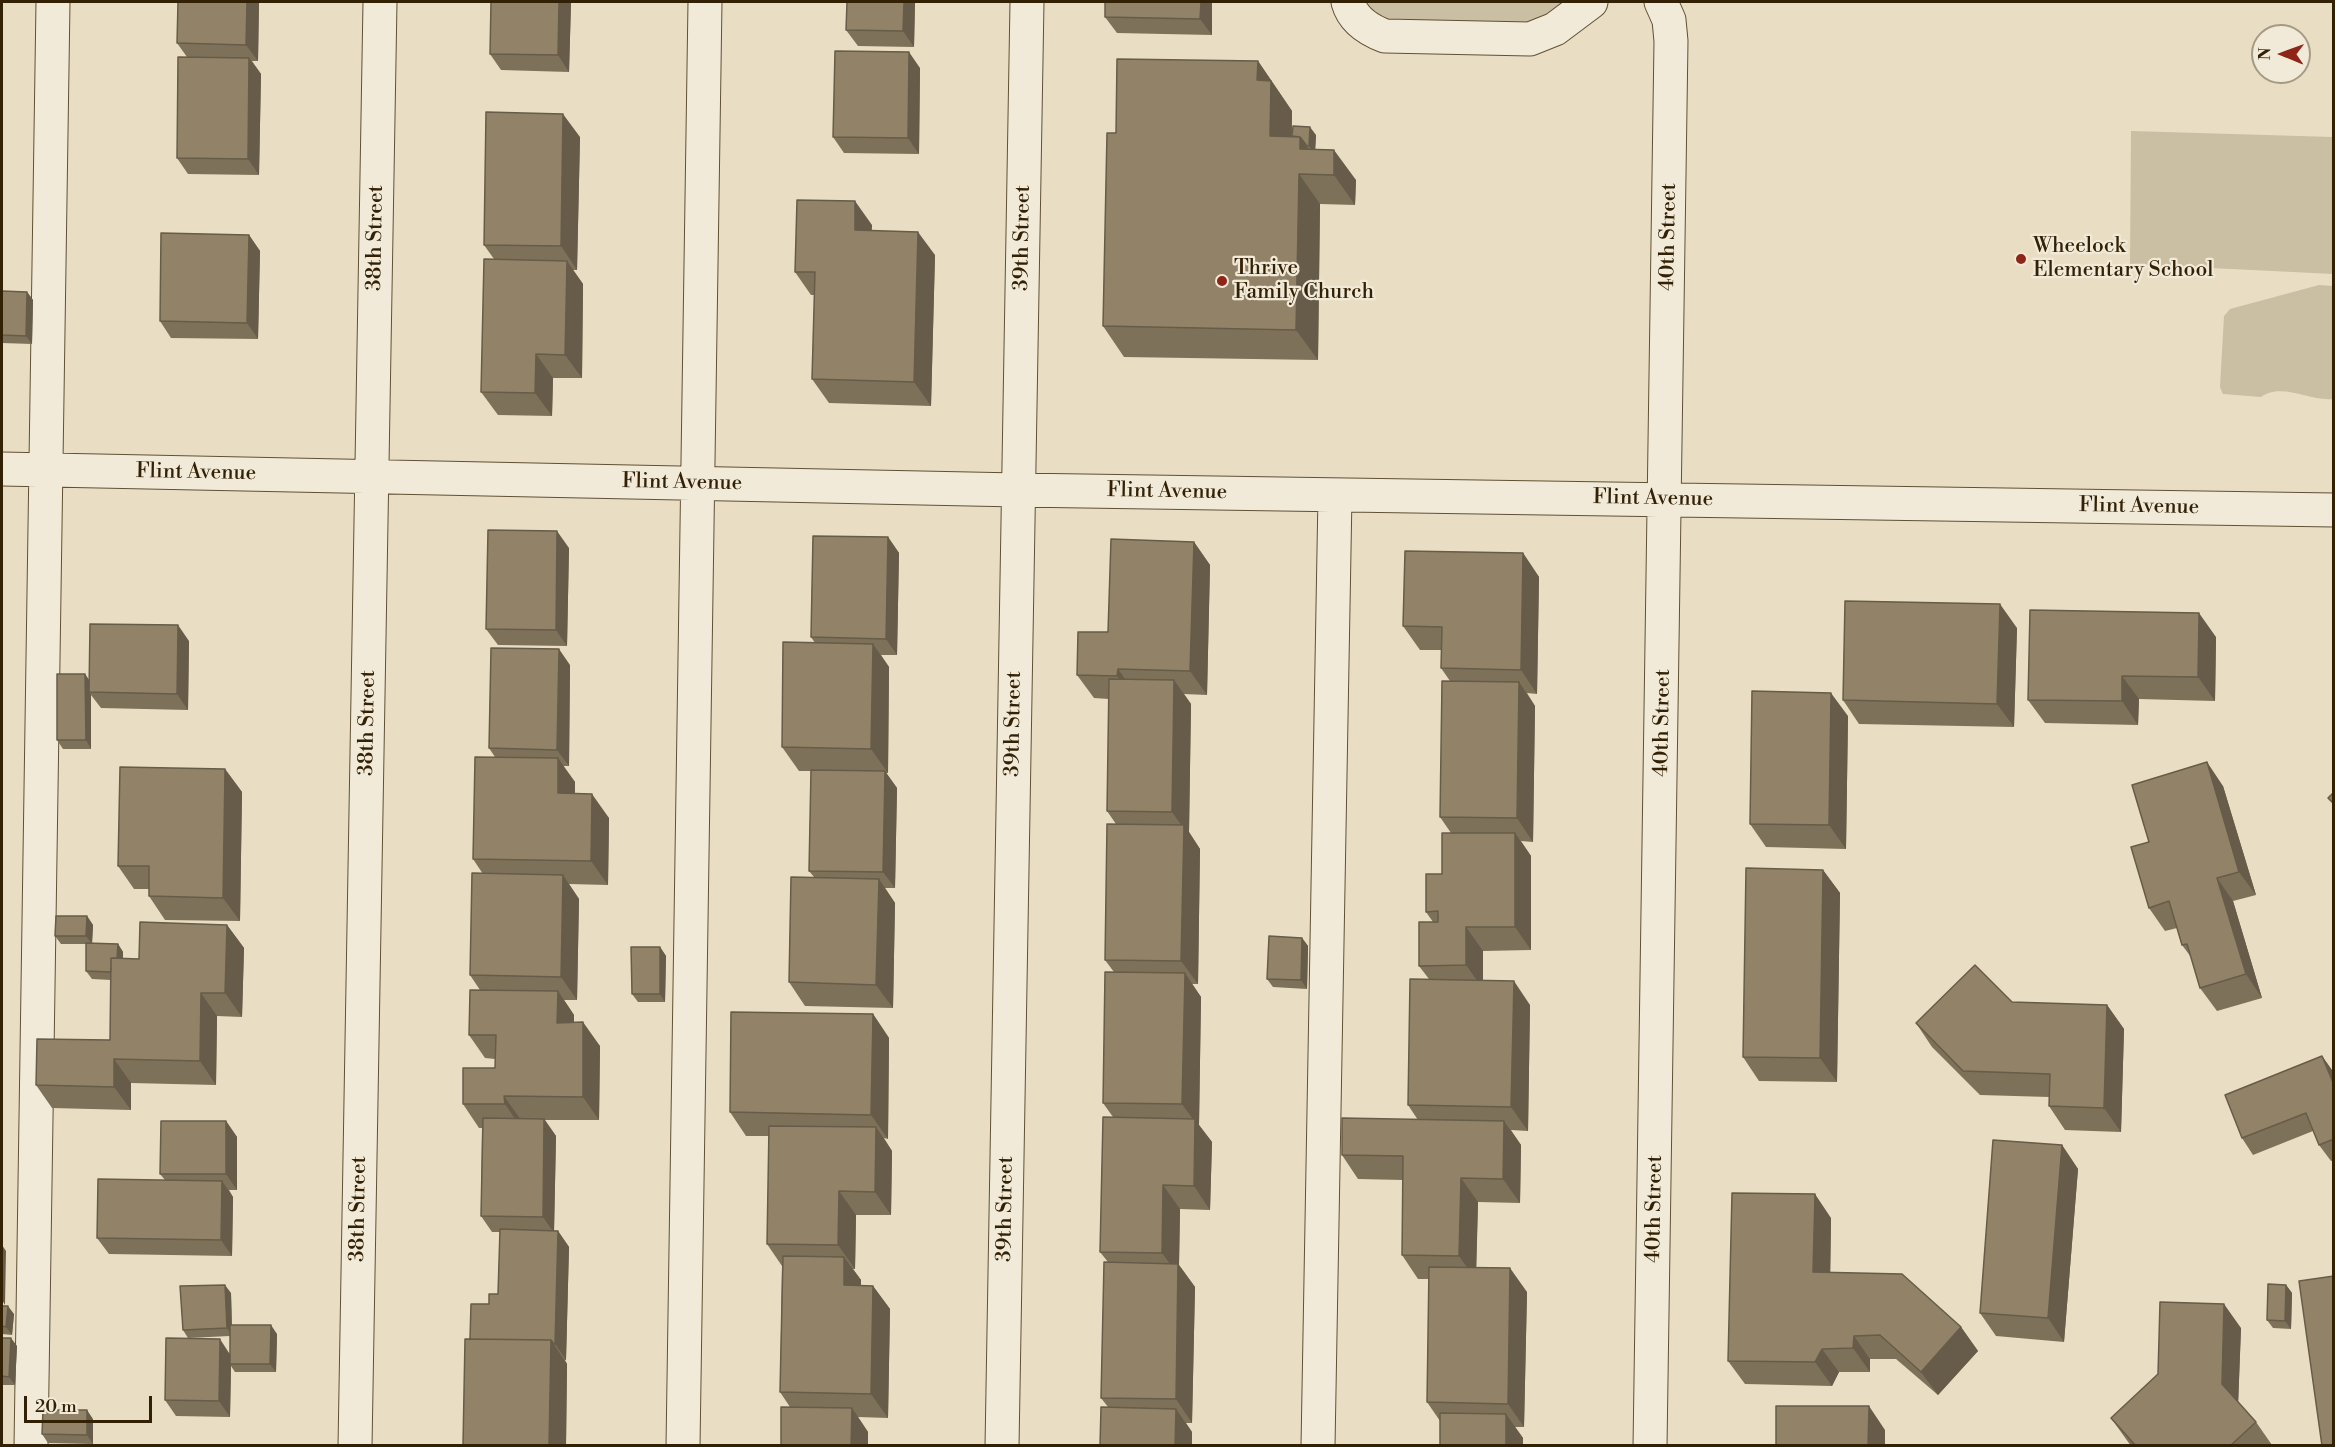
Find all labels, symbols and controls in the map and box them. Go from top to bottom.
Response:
north arrow [2251,24,2311,84]
text: N [2255,47,2275,60]
street label: 40th Street [1655,183,1683,291]
street label: 38th Street [362,185,390,291]
street label: 39th Street [1009,185,1037,291]
place label: Wheelock Elementary School [2033,234,2213,284]
marker: Wheelock Elementary School [2014,252,2028,266]
place label: Thrive Family Church [1234,256,1374,306]
marker: Thrive Family Church [1215,274,1229,288]
street label: Flint Avenue [136,459,256,487]
street label: Flint Avenue [622,469,742,497]
street label: Flint Avenue [1107,478,1227,506]
street label: Flint Avenue [1593,485,1713,513]
street label: Flint Avenue [2079,493,2199,521]
street label: 40th Street [1649,669,1677,777]
street label: 38th Street [354,670,382,776]
street label: 39th Street [1000,671,1028,777]
street label: 40th Street [1641,1155,1669,1263]
street label: 38th Street [345,1156,373,1262]
street label: 39th Street [992,1156,1020,1262]
scale bar [27,1384,154,1422]
text: 20 m [35,1395,77,1418]

